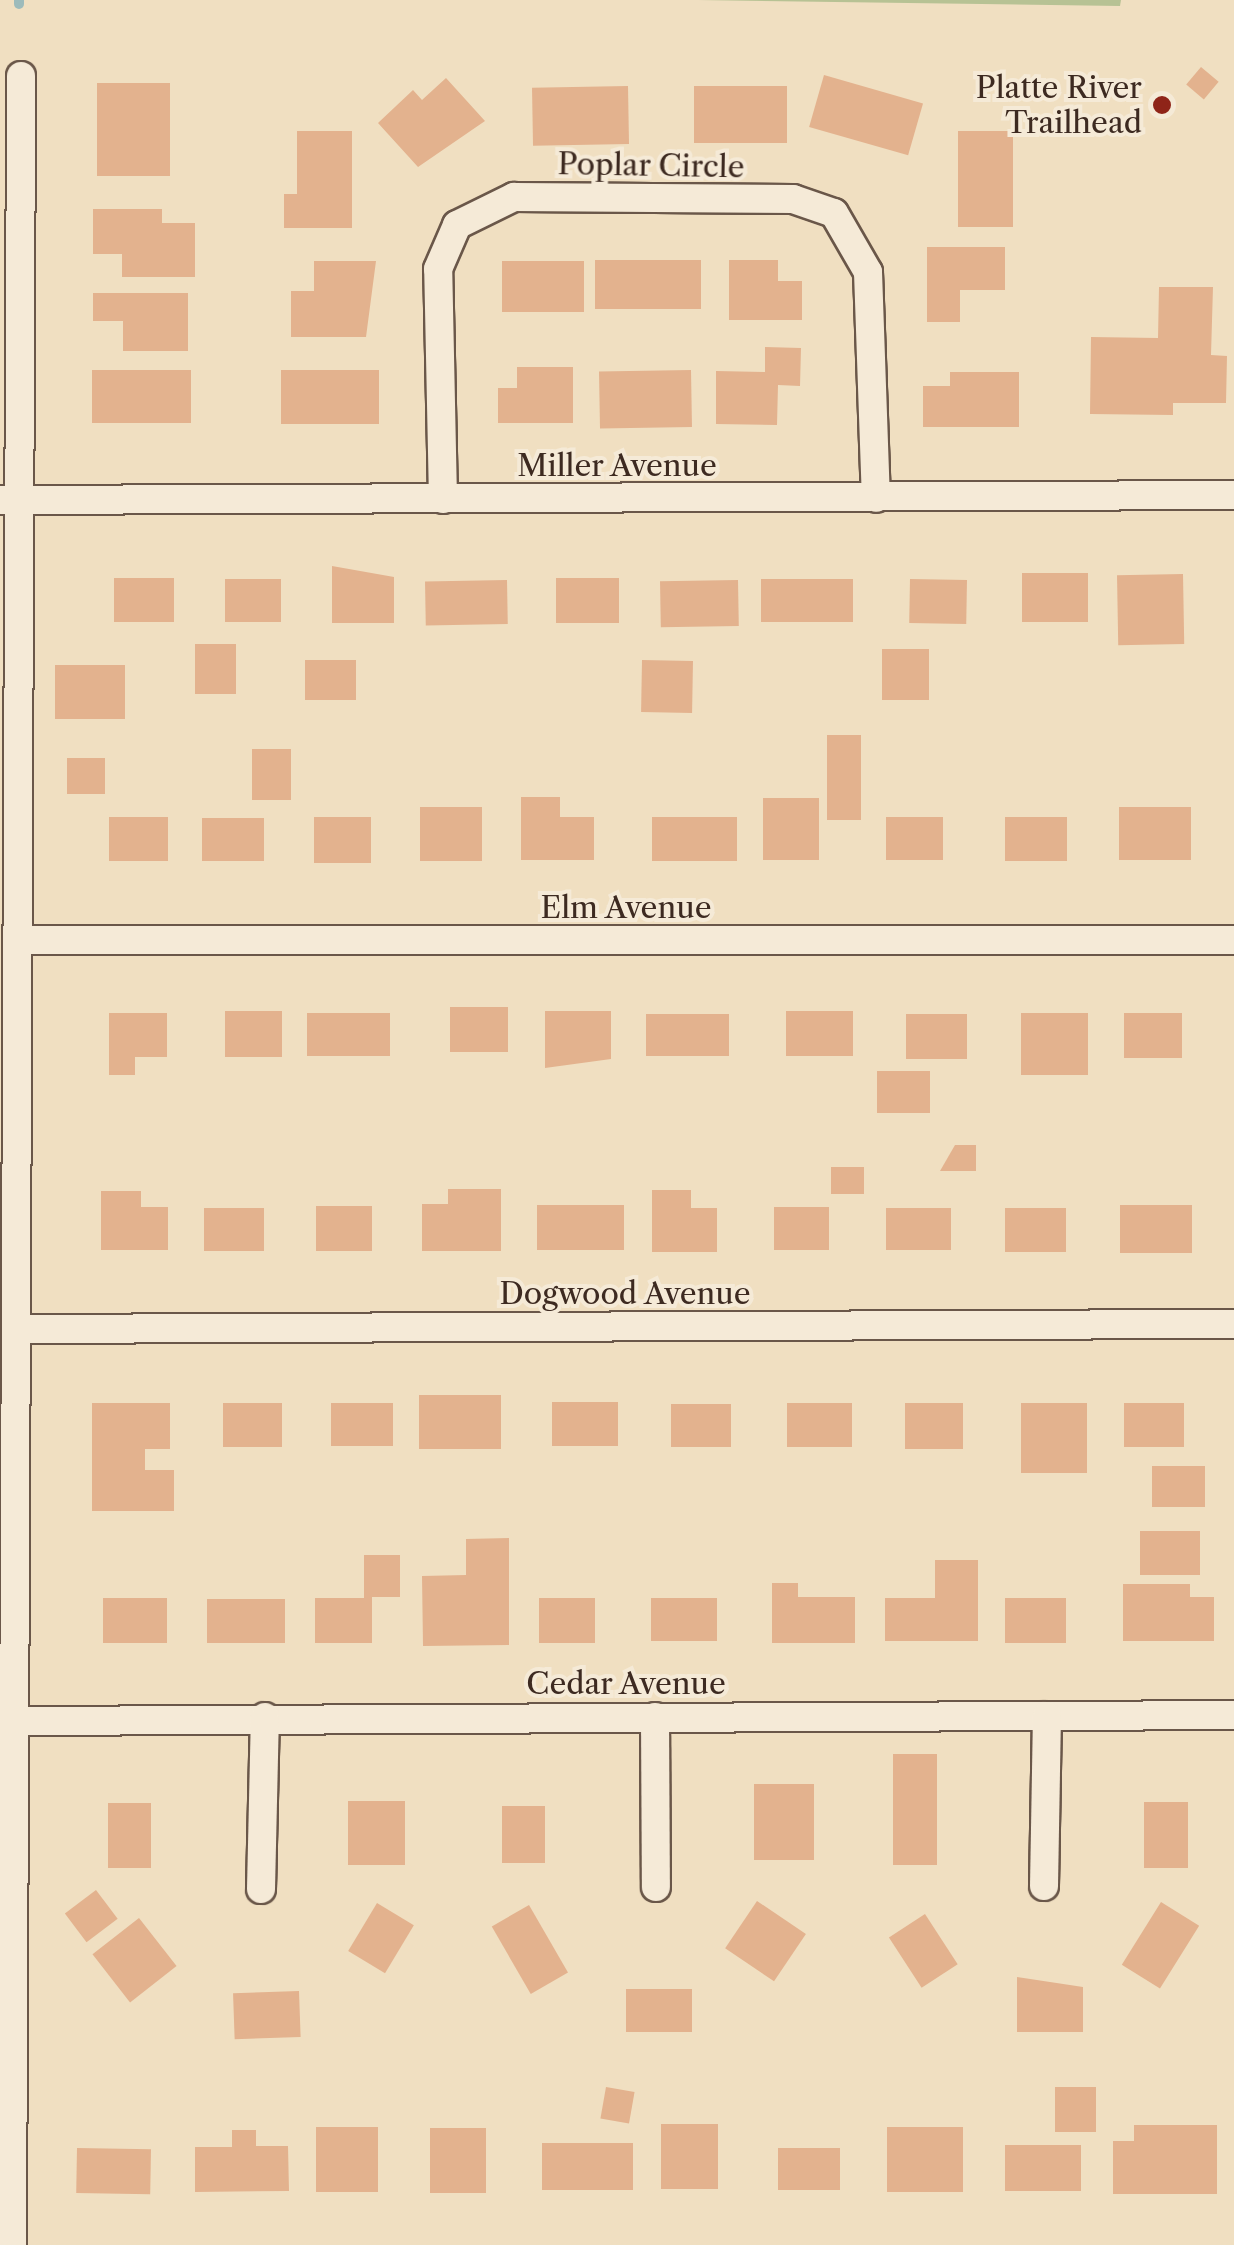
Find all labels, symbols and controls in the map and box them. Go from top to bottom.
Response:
place label: Platte River Trailhead [976,70,1142,140]
marker: Platte River Trailhead [1151,94,1173,116]
street label: Poplar Circle [557,146,745,186]
street label: Miller Avenue [516,448,718,484]
street label: Elm Avenue [540,890,712,926]
street label: Dogwood Avenue [499,1276,751,1312]
street label: Cedar Avenue [525,1666,727,1702]

